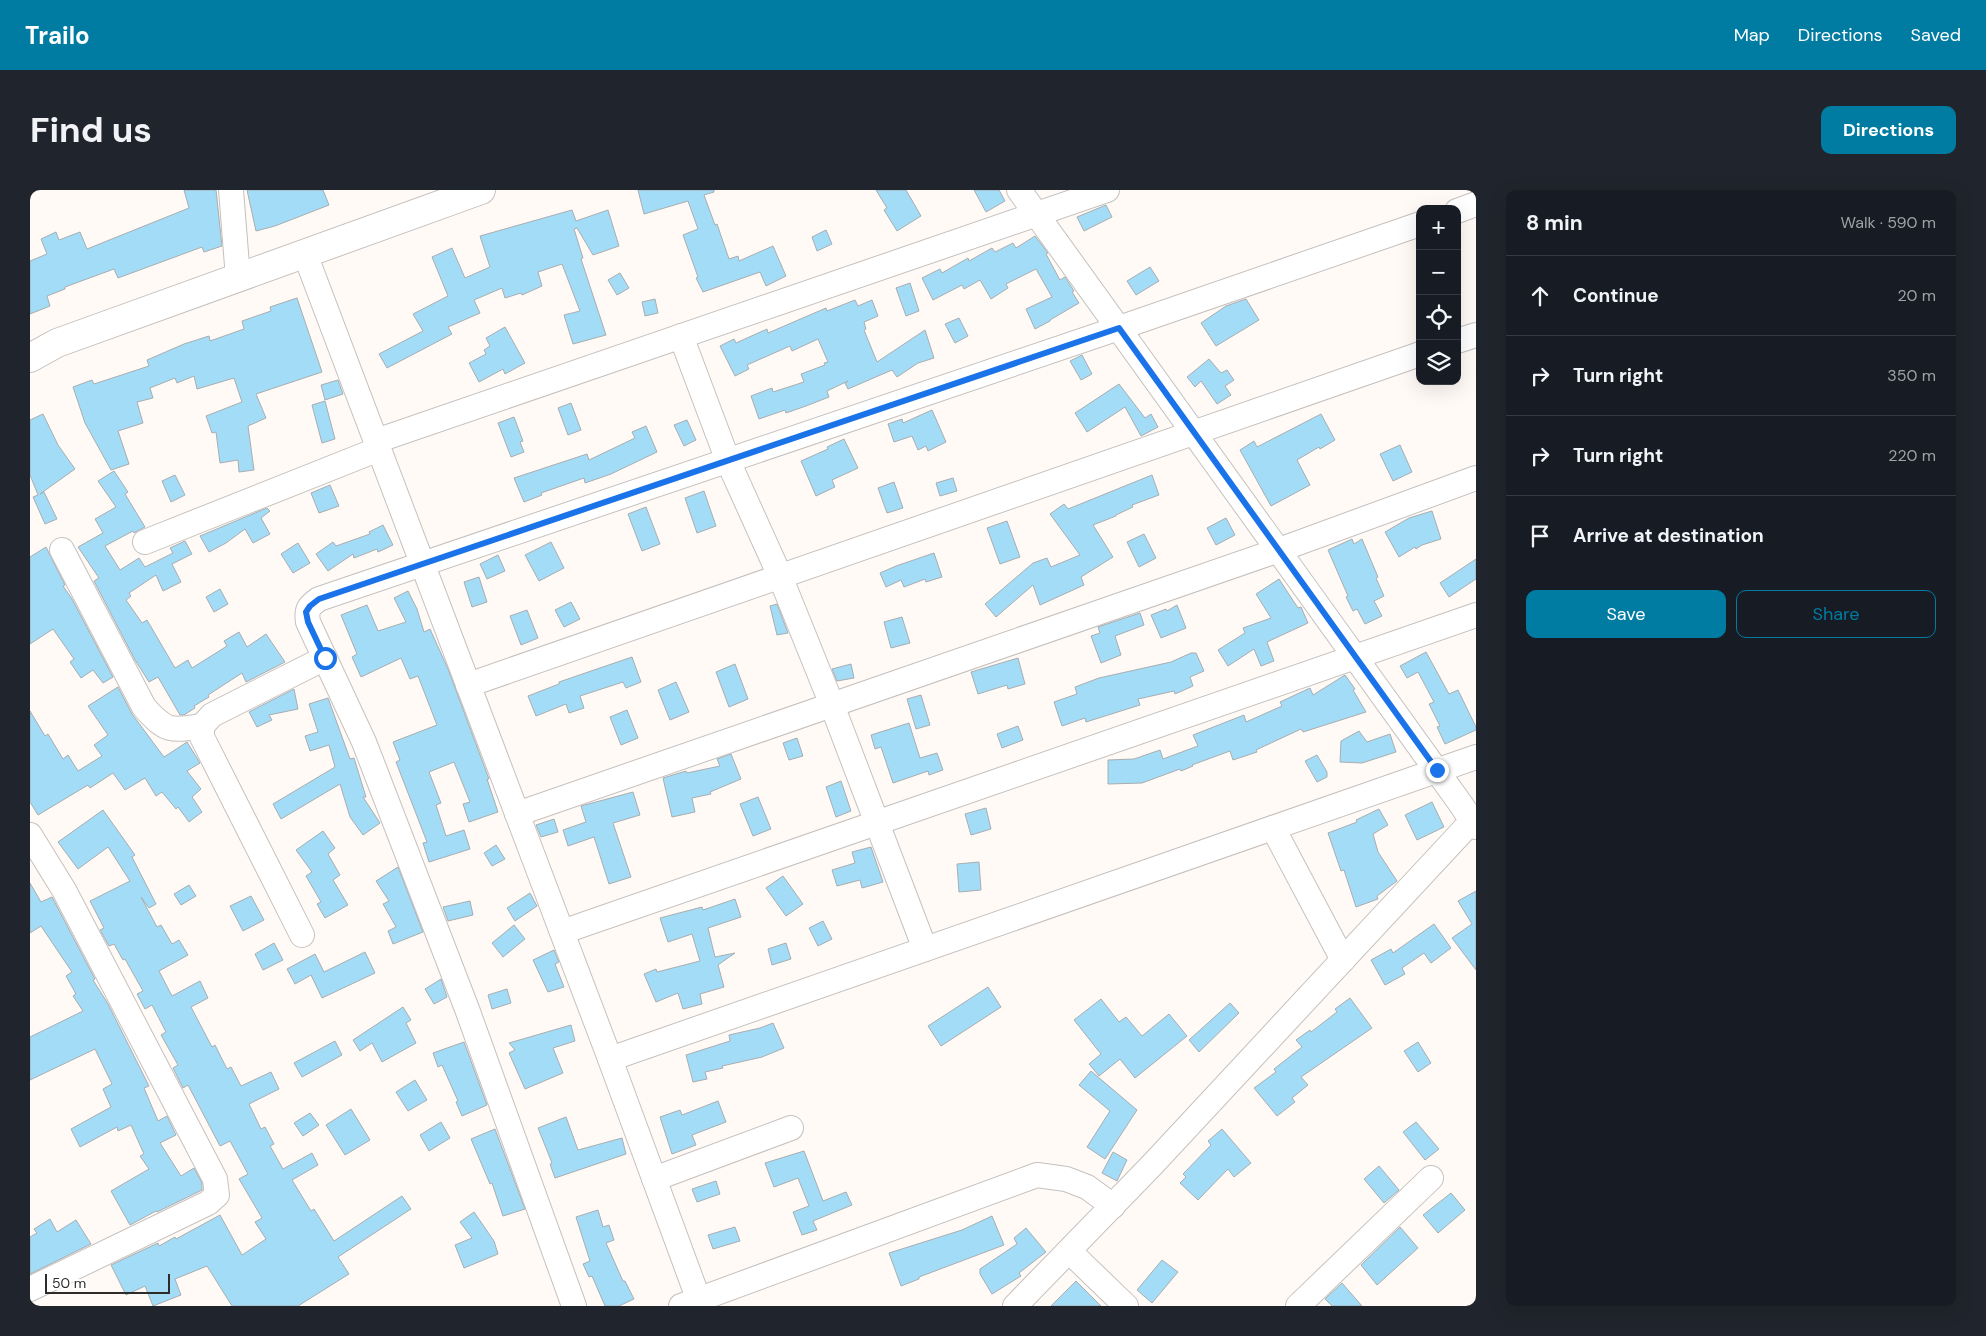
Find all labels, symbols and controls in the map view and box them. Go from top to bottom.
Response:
text: Trailo [25,20,90,51]
text: Map [1734,23,1770,47]
text: Directions [1798,23,1883,47]
text: Saved [1911,23,1961,47]
button: Directions [1821,106,1956,154]
text: Find us [30,107,152,153]
map controls [1416,205,1461,385]
button: + [1416,205,1461,250]
text: 8 min [1526,209,1583,237]
text: Walk · 590 m [1840,212,1936,233]
button: − [1416,250,1461,295]
icon: ahead [1526,282,1554,310]
text: Continue [1573,283,1659,308]
text: 20 m [1897,285,1936,306]
button: locate [1416,295,1461,340]
button: layers [1416,340,1461,385]
icon: right [1526,362,1554,390]
text: Turn right [1573,363,1663,388]
text: 350 m [1887,365,1936,386]
icon: right [1526,442,1554,470]
text: Turn right [1573,443,1663,468]
text: 220 m [1888,445,1936,466]
icon: arrive [1526,522,1554,550]
text: Arrive at destination [1573,523,1764,548]
button: Save [1526,590,1726,638]
button: Share [1736,590,1936,638]
route start [314,647,337,670]
route end [1426,759,1449,782]
scale bar [45,1271,170,1294]
text: 50 m [52,1274,86,1292]

